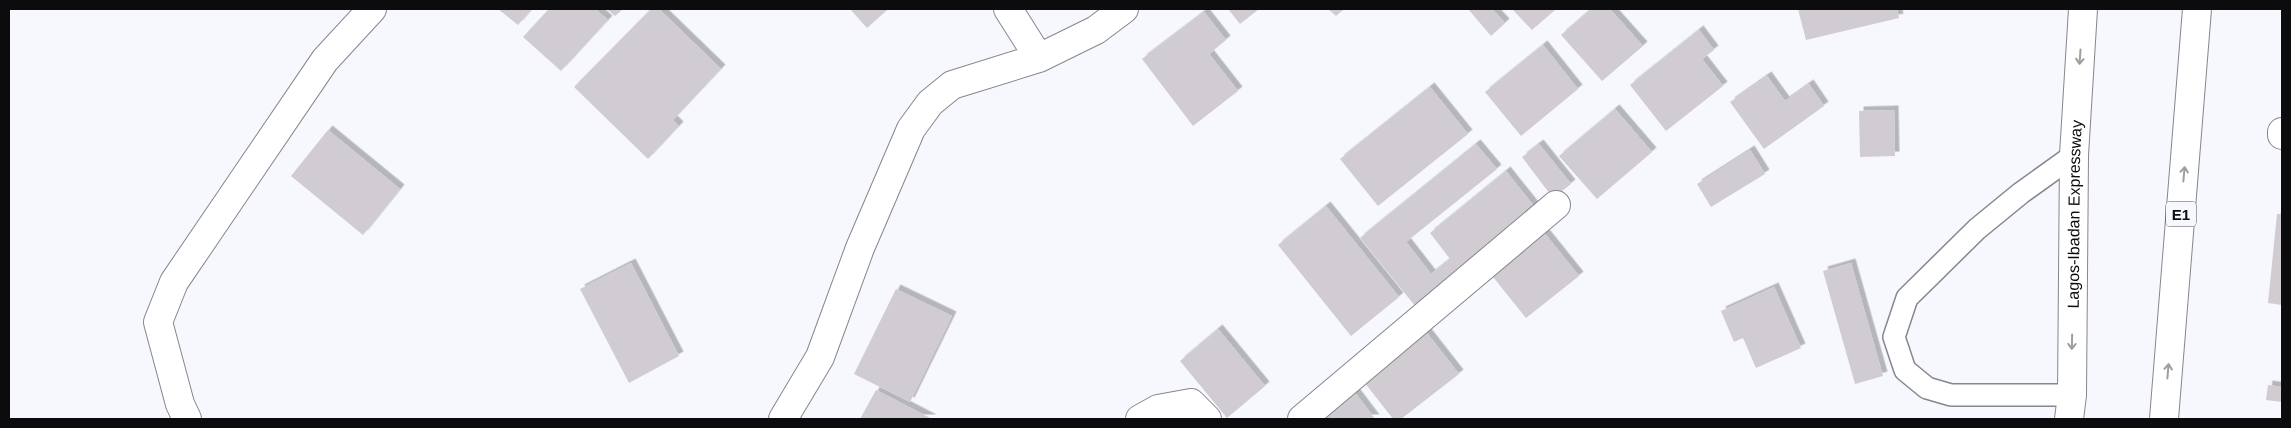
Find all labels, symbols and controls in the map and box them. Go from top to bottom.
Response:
one-way arrow [2076,49,2085,65]
street label: Lagos-Ibadan Expressway [2064,119,2085,309]
one-way arrow [2179,166,2188,182]
road number: E1 [2166,202,2196,226]
one-way arrow [2067,334,2077,350]
one-way arrow [2163,363,2173,379]

